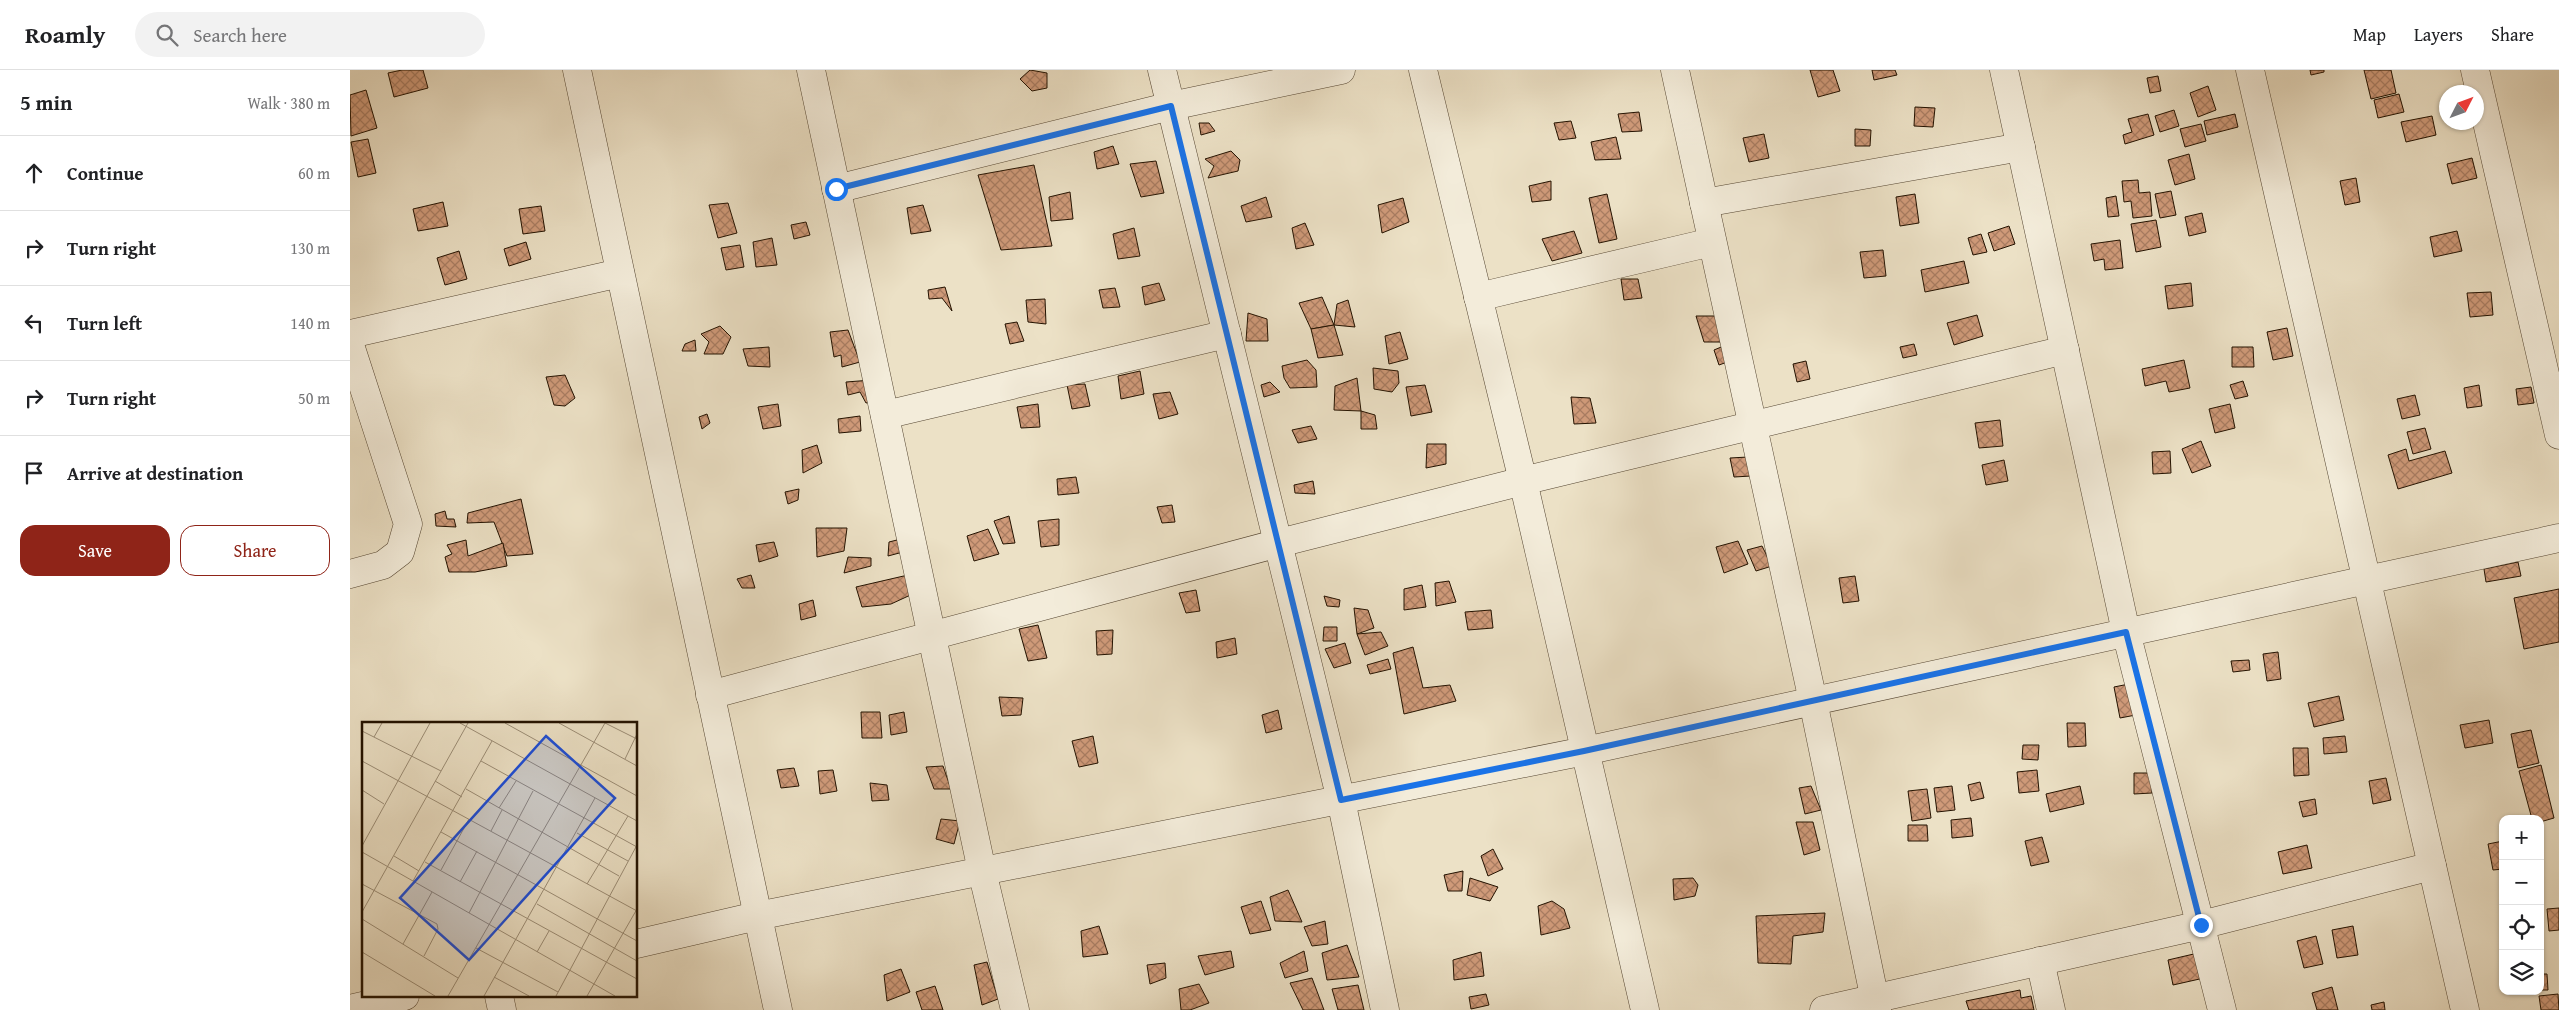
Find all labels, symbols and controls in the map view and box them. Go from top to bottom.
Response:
search box [135,12,485,57]
text: Roamly [25,17,105,52]
icon: search [153,21,181,49]
text: Search here [193,21,287,49]
text: Map [2353,21,2386,48]
text: Layers [2414,21,2463,48]
text: Share [2491,21,2534,48]
north arrow [2439,85,2484,130]
text: 5 min [20,87,72,118]
text: Walk · 380 m [247,91,330,115]
icon: ahead [20,159,48,187]
text: Continue [67,159,144,187]
text: 60 m [298,161,330,185]
route start [825,178,848,201]
icon: right [20,234,48,262]
text: Turn right [67,234,156,262]
text: 130 m [290,236,330,260]
icon: left [20,309,48,337]
text: Turn left [67,309,142,337]
text: 140 m [290,311,330,335]
icon: right [20,384,48,412]
text: Turn right [67,384,156,412]
text: 50 m [298,386,330,410]
icon: arrive [20,459,48,487]
text: Arrive at destination [67,459,243,487]
button: Save [20,525,170,576]
button: Share [180,525,330,576]
inset map [362,722,638,998]
map controls [2499,815,2544,995]
button: + [2499,815,2544,860]
button: − [2499,860,2544,905]
button: locate [2499,905,2544,950]
route end [2190,914,2213,937]
button: layers [2499,950,2544,995]

